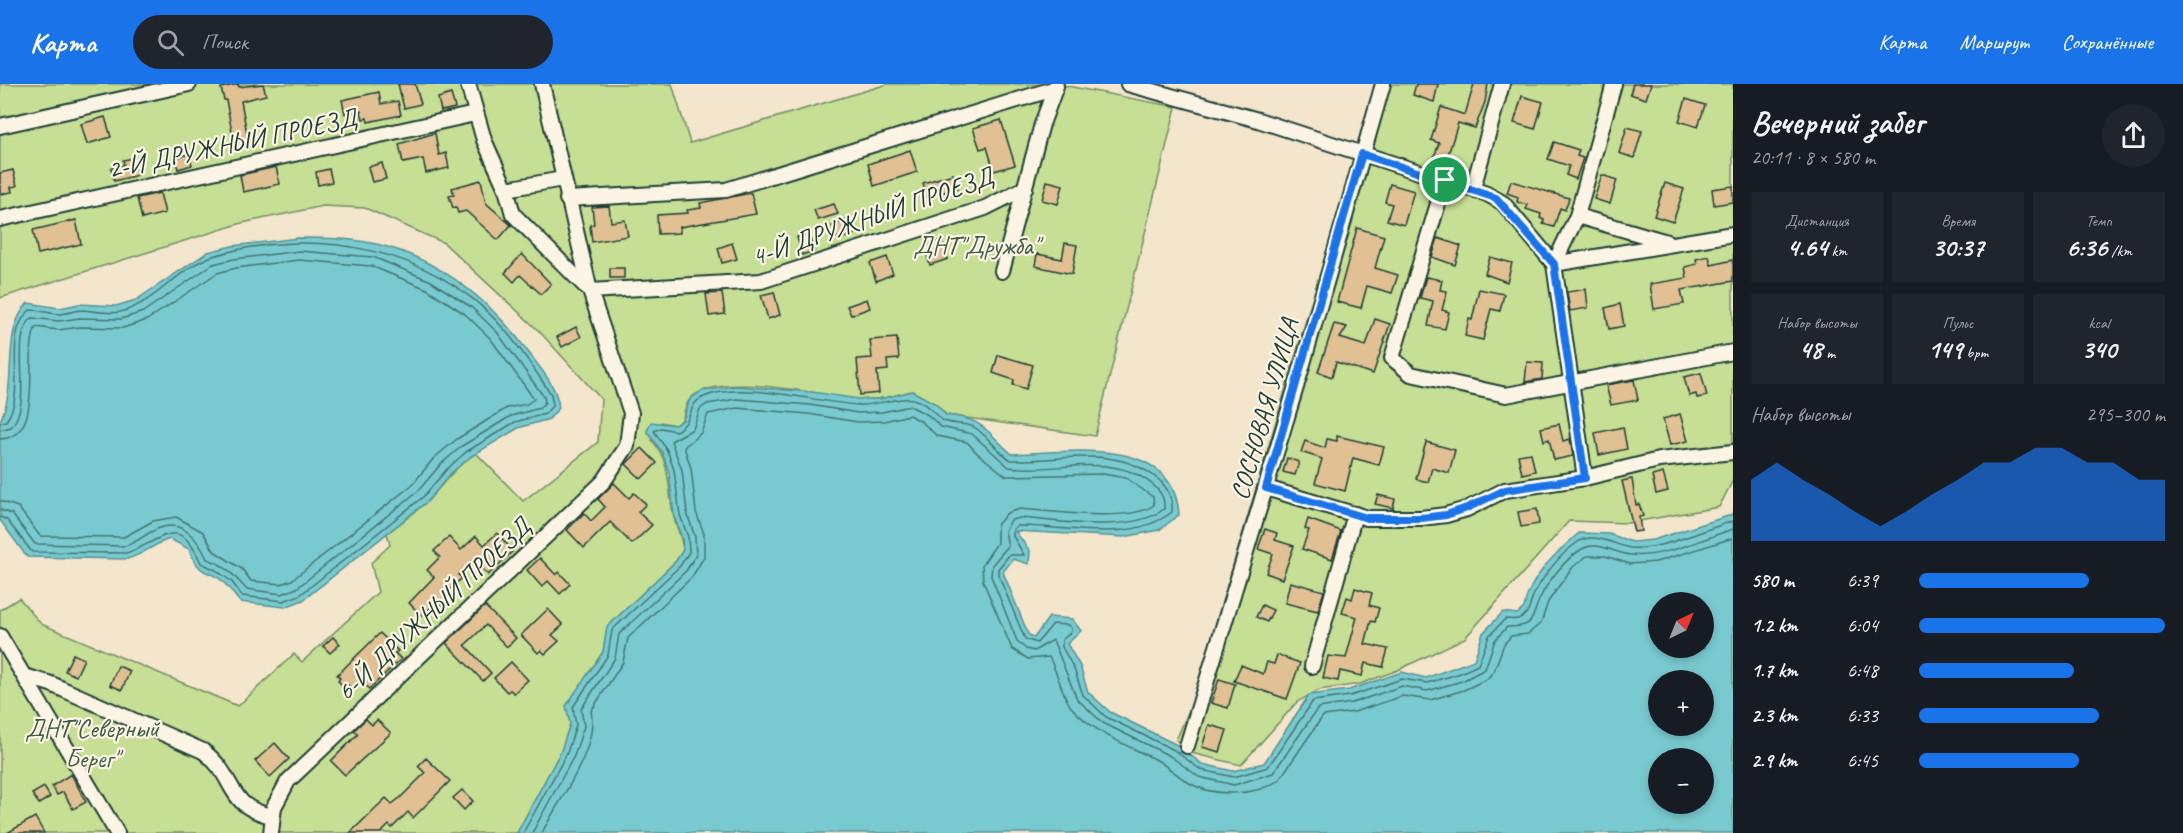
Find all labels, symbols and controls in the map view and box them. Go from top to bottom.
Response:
search box [133,15,553,69]
text: Карта [30,25,97,60]
icon: search [154,26,187,59]
text: Поиск [202,28,248,56]
text: Карта [1878,29,1927,55]
text: Маршрут [1960,29,2029,55]
text: Сохранённые [2062,29,2153,55]
street label: 2-Й ДРУЖНЫЙ ПРОЕЗД [105,101,361,186]
text: Вечерний забег [1751,101,1924,143]
button: share [2102,104,2165,167]
text: 20:11 · 8 × 580 m [1751,145,1875,170]
pin [1419,154,1470,205]
street label: 4-Й ДРУЖНЫЙ ПРОЕЗД [747,159,999,273]
icon: arrive [1428,163,1461,196]
text: Дистанция [1785,211,1849,231]
text: Время [1941,211,1975,231]
text: Темп [2086,211,2112,231]
park label: ДНТ"Дружба" [913,229,1044,262]
text: 4.64 [1787,231,1828,264]
text: 30:37 [1932,231,1984,264]
text: 6:36 [2066,231,2107,264]
text: km [1828,241,1847,261]
text: /km [2107,241,2132,261]
street label: СОСНОВАЯ УЛИЦА [1223,313,1307,503]
text: Набор высоты [1777,313,1857,333]
text: Пульс [1943,313,1973,333]
text: kcal [2088,313,2110,333]
text: 48 [1799,333,1822,366]
text: 149 [1928,333,1962,366]
text: 340 [2081,333,2117,366]
text: m [1822,343,1835,363]
text: bpm [1962,343,1988,363]
text: Набор высоты [1751,402,1850,427]
text: 295–300 m [2086,402,2165,427]
street label: 6-Й ДРУЖНЫЙ ПРОЕЗД [330,510,539,708]
text: 580 m [1751,568,1794,593]
text: 6:39 [1847,568,1878,593]
north arrow [1648,592,1714,658]
map controls [1648,592,1714,814]
text: 1.2 km [1751,613,1798,638]
text: 6:04 [1847,613,1878,638]
text: 1.7 km [1751,658,1797,683]
text: 6:48 [1847,658,1878,683]
button: + [1648,670,1714,736]
text: 2.3 km [1751,703,1798,728]
text: 6:33 [1847,703,1878,728]
park label: ДНТ"Северный Берег" [25,712,161,775]
button: − [1648,748,1714,814]
text: 2.9 km [1751,748,1797,773]
text: 6:45 [1847,748,1878,773]

